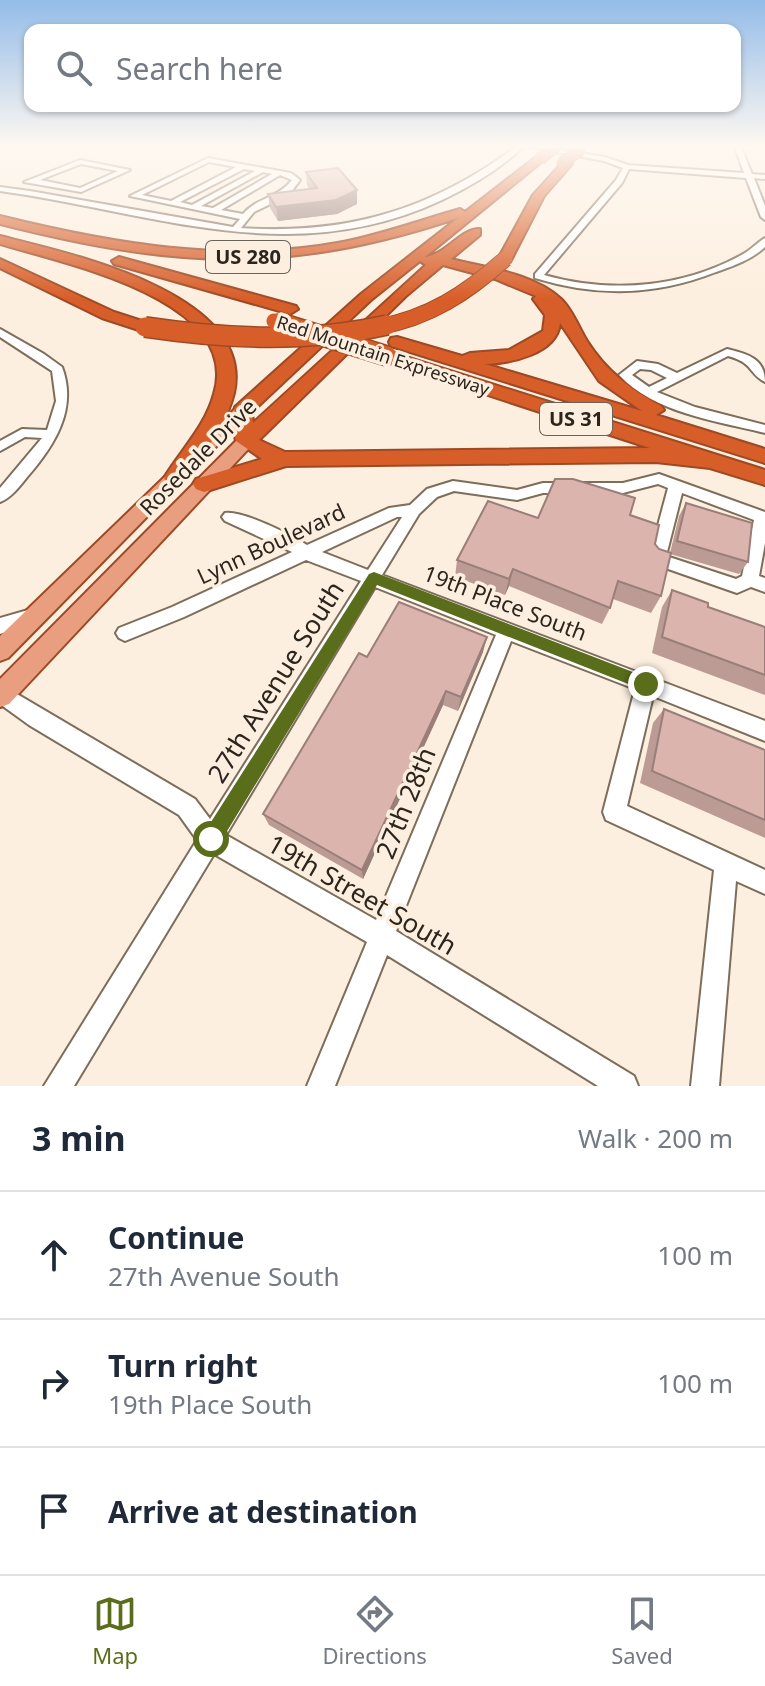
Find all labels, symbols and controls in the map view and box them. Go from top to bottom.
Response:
search box [24,24,741,112]
icon: search [52,46,96,90]
text: Search here [116,48,283,89]
road number: US 280 [206,241,290,273]
street label: Red Mountain Expressway [274,309,493,401]
street label: Rosedale Drive [132,391,262,521]
road number: US 31 [540,403,612,435]
street label: Lynn Boulevard [192,496,350,591]
street label: 19th Place South [419,557,591,647]
street label: 27th Avenue South [199,574,352,789]
route end [628,666,664,702]
street label: 27th 28th [366,742,444,864]
route start [193,821,229,857]
street label: 19th Street South [261,825,464,963]
text: 3 min [32,1115,126,1161]
text: Walk · 200 m [578,1120,733,1156]
text: Continue [108,1217,244,1258]
icon: ahead [32,1233,76,1277]
text: 100 m [657,1237,733,1273]
text: 27th Avenue South [108,1258,340,1294]
text: Turn right [108,1345,258,1386]
icon: right [32,1361,76,1405]
text: 100 m [657,1365,733,1401]
text: 19th Place South [108,1386,312,1422]
icon: arrive [32,1489,76,1533]
text: Arrive at destination [108,1491,418,1532]
tab: Map [92,1592,138,1670]
tab: Directions [322,1592,427,1670]
tab: Saved [611,1592,673,1670]

